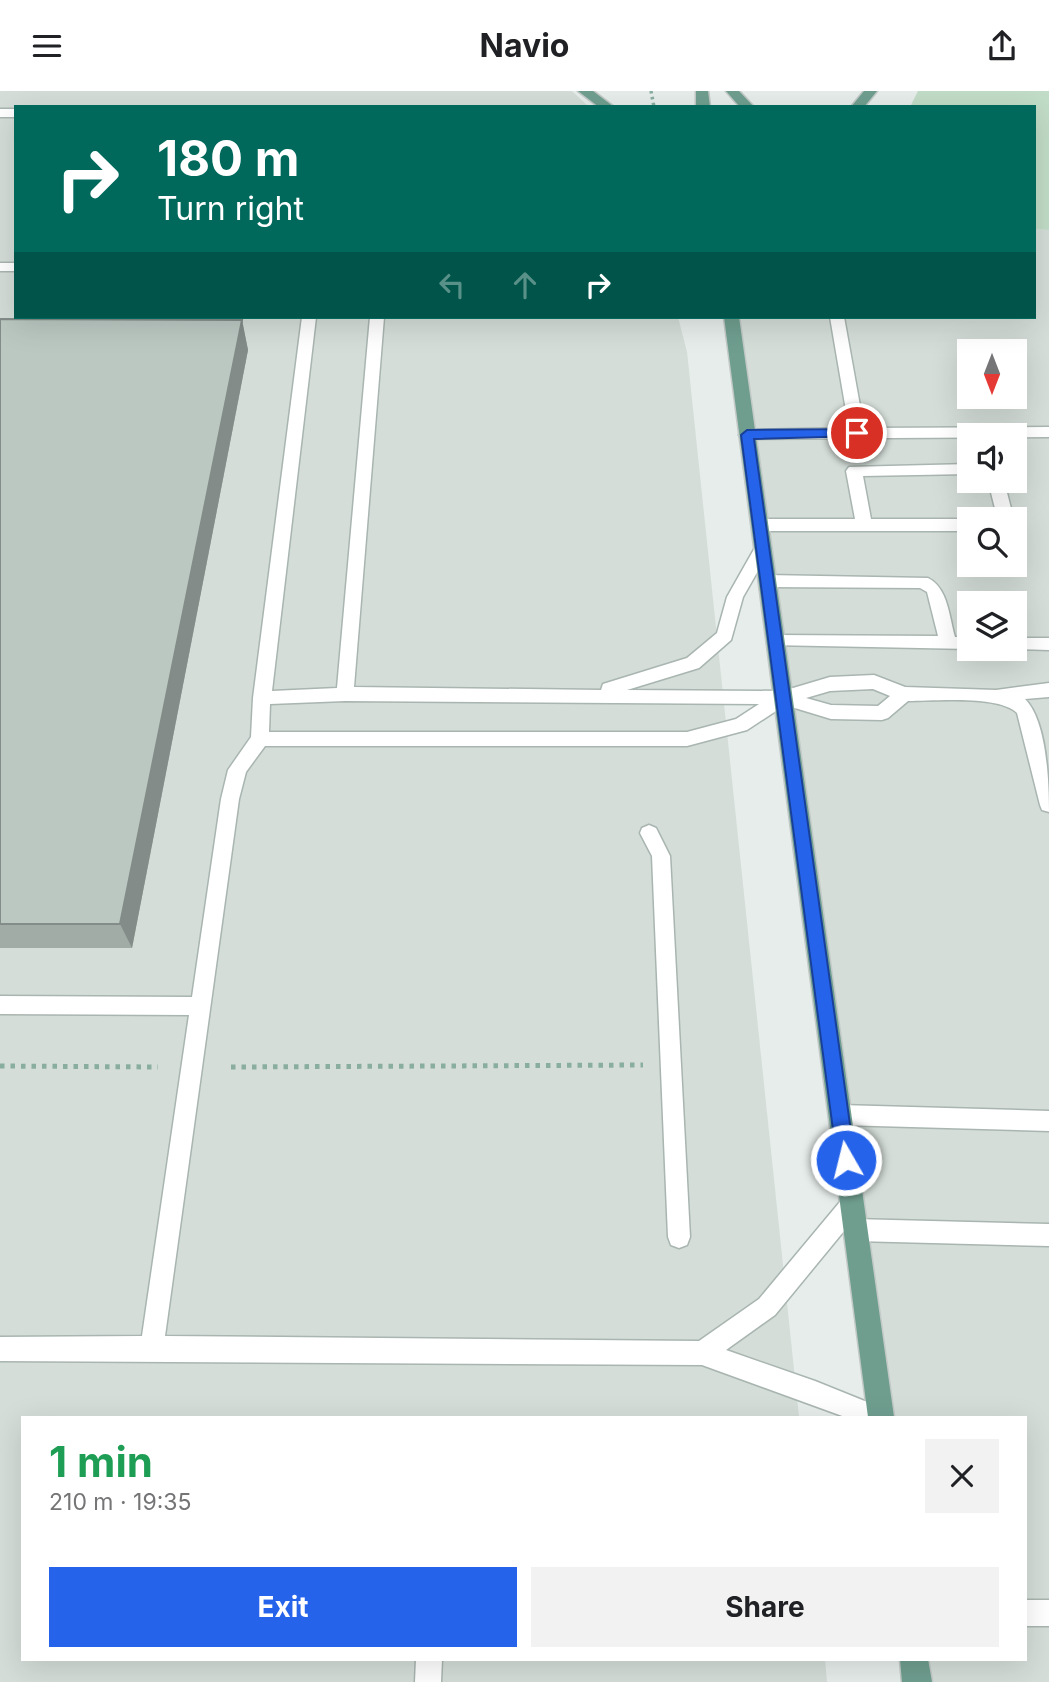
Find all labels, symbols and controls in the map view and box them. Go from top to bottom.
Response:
text: Navio [480,26,569,65]
icon: menu [28,27,66,65]
icon: share [983,27,1021,65]
text: 180 m [157,129,299,188]
icon: right [42,133,133,224]
text: Turn right [157,189,304,228]
icon: left [433,266,471,304]
icon: ahead [506,266,544,304]
icon: right [579,266,617,304]
north arrow [957,339,1027,409]
map controls [957,339,1027,661]
pin [827,403,887,463]
icon: arrive [838,414,876,452]
button: sound [957,423,1027,493]
button: search [957,507,1027,577]
button: layers [957,591,1027,661]
position arrow [809,1123,883,1197]
text: 1 min [49,1436,153,1487]
button: close [925,1439,999,1513]
text: 210 m · 19:35 [49,1488,192,1516]
button: Exit [49,1567,517,1647]
button: Share [531,1567,999,1647]

